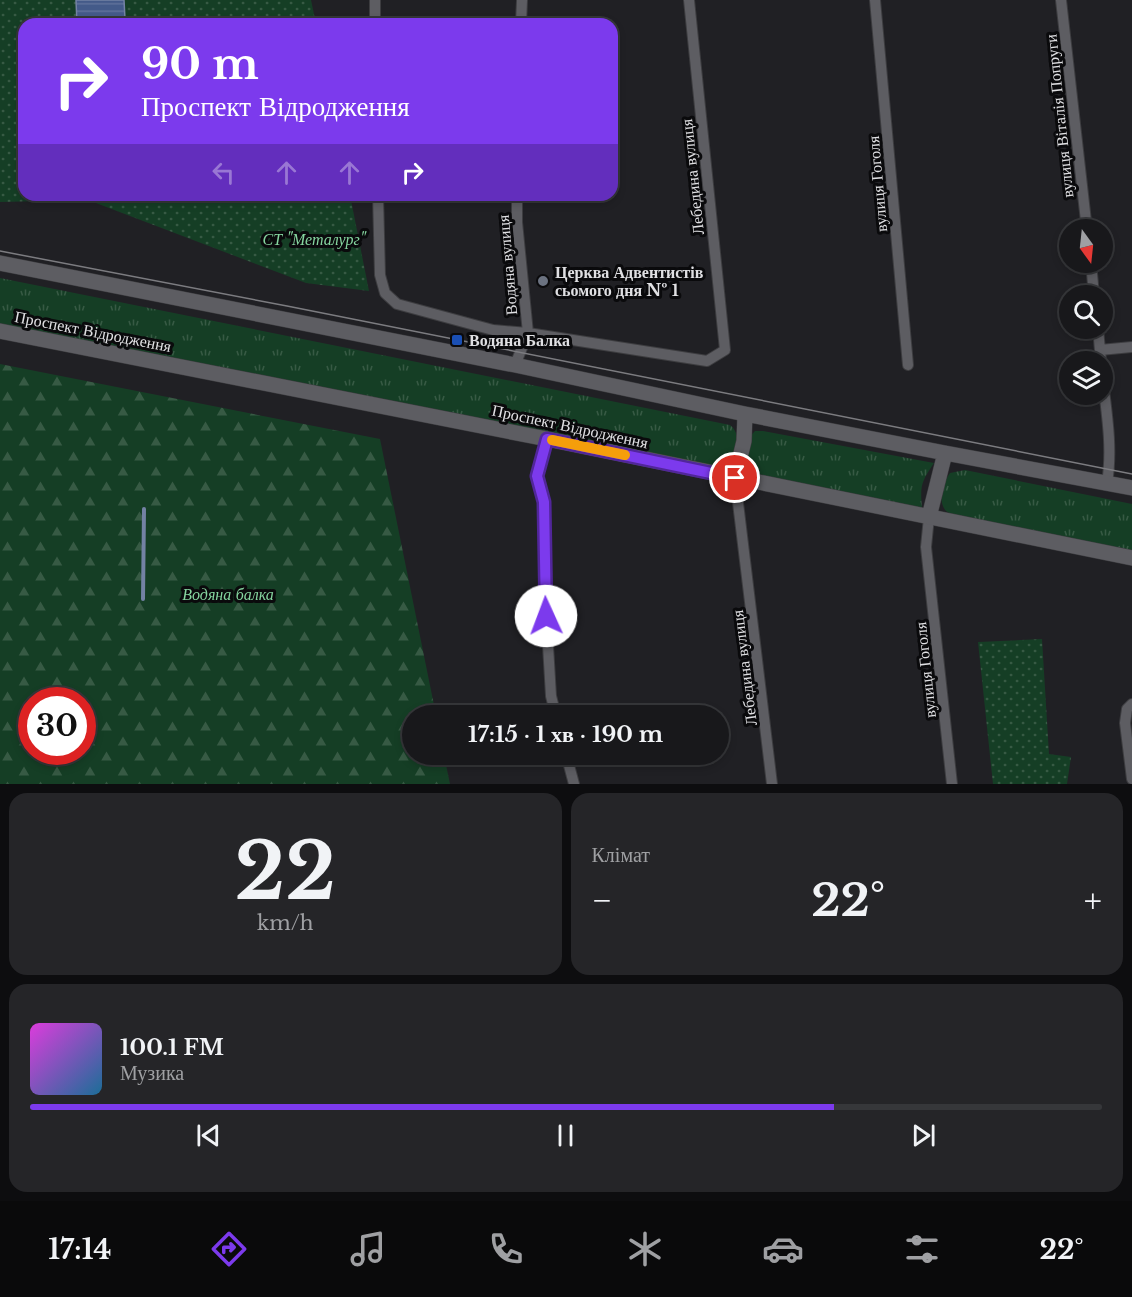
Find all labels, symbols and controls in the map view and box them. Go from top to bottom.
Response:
street label: вулиця Віталія Попруги [1040,33,1078,199]
text: 90 m [141,38,259,90]
icon: right [42,42,120,120]
text: Проспект Відродження [141,90,410,123]
street label: Лебедина вулиця [676,117,708,236]
street label: вулиця Гоголя [863,134,891,233]
icon: left [207,156,240,189]
icon: ahead [270,156,303,189]
icon: ahead [333,156,366,189]
icon: right [396,156,429,189]
street label: Водяна вулиця [493,213,521,316]
north arrow [1059,219,1113,273]
map controls [1059,219,1113,405]
park label: СТ "Металург" [263,229,367,249]
place label: Церква Адвентистів сьомого дня № 1 [555,262,704,300]
marker: Церква Адвентистів сьомого дня № 1 [536,274,550,288]
button: search [1059,285,1113,339]
street label: Проспект Відродження [13,306,174,356]
place label: Водяна Балка [469,330,570,350]
marker: Водяна Балка [450,333,464,347]
button: layers [1059,351,1113,405]
street label: Проспект Відродження [490,400,651,452]
pin [709,452,760,503]
icon: arrive [718,461,751,494]
park label: Водяна балка [182,584,274,604]
position arrow [514,584,578,648]
street label: Лебедина вулиця [727,608,761,727]
street label: вулиця Гоголя [910,620,940,719]
speed limit sign: 30 [18,687,96,765]
text: 17:15 · 1 хв · 190 m [468,721,663,748]
text: 22 [234,823,336,920]
text: Клімат [592,843,650,867]
text: 22° [811,872,885,928]
text: − [592,880,612,921]
text: + [1084,880,1102,921]
text: km/h [257,911,314,935]
text: 100.1 FM [120,1034,224,1061]
text: Музика [120,1061,184,1085]
icon: previous [192,1119,225,1152]
icon: pause [549,1119,582,1152]
icon: next [907,1119,940,1152]
icon: directions [208,1228,250,1270]
icon: music [347,1228,389,1270]
icon: phone [485,1228,527,1270]
icon: climate [624,1228,666,1270]
icon: car [762,1228,804,1270]
icon: filters [901,1228,943,1270]
text: 17:14 [48,1233,111,1266]
text: 22° [1039,1233,1084,1266]

